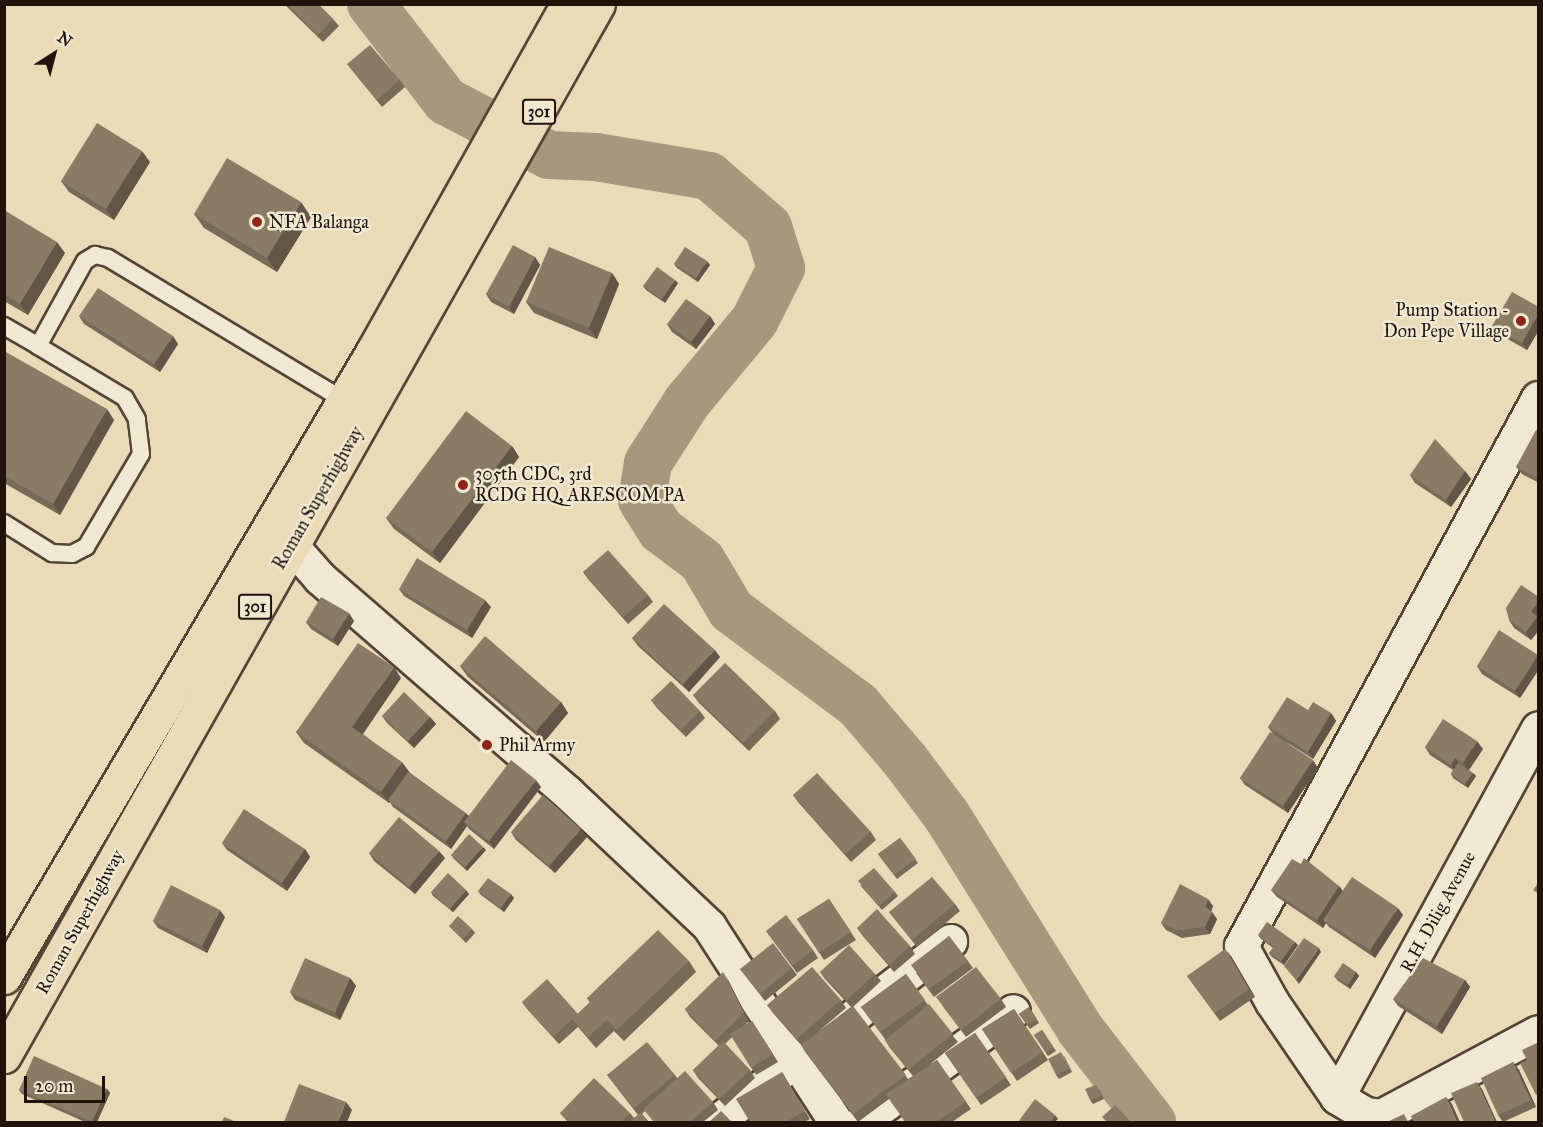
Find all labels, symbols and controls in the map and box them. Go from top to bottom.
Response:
north arrow [24,24,84,84]
text: N [54,27,76,51]
road number: 301 [521,99,557,125]
place label: NFA Balanga [269,211,369,233]
marker: NFA Balanga [250,215,264,229]
place label: Pump Station - Don Pepe Village [1384,300,1509,342]
marker: Pump Station - Don Pepe Village [1514,314,1528,328]
street label: Roman Superhighway [268,423,368,573]
place label: 305th CDC, 3rd RCDG HQ, ARESCOM PA [475,464,685,506]
marker: 305th CDC, 3rd RCDG HQ, ARESCOM PA [456,478,470,492]
road number: 301 [237,594,273,620]
place label: Phil Army [499,734,575,756]
marker: Phil Army [480,738,494,752]
street label: Roman Superhighway [31,846,129,998]
street label: R.H. Dilig Avenue [1396,848,1480,976]
scale bar [27,1064,108,1102]
text: 20 m [35,1075,73,1097]

